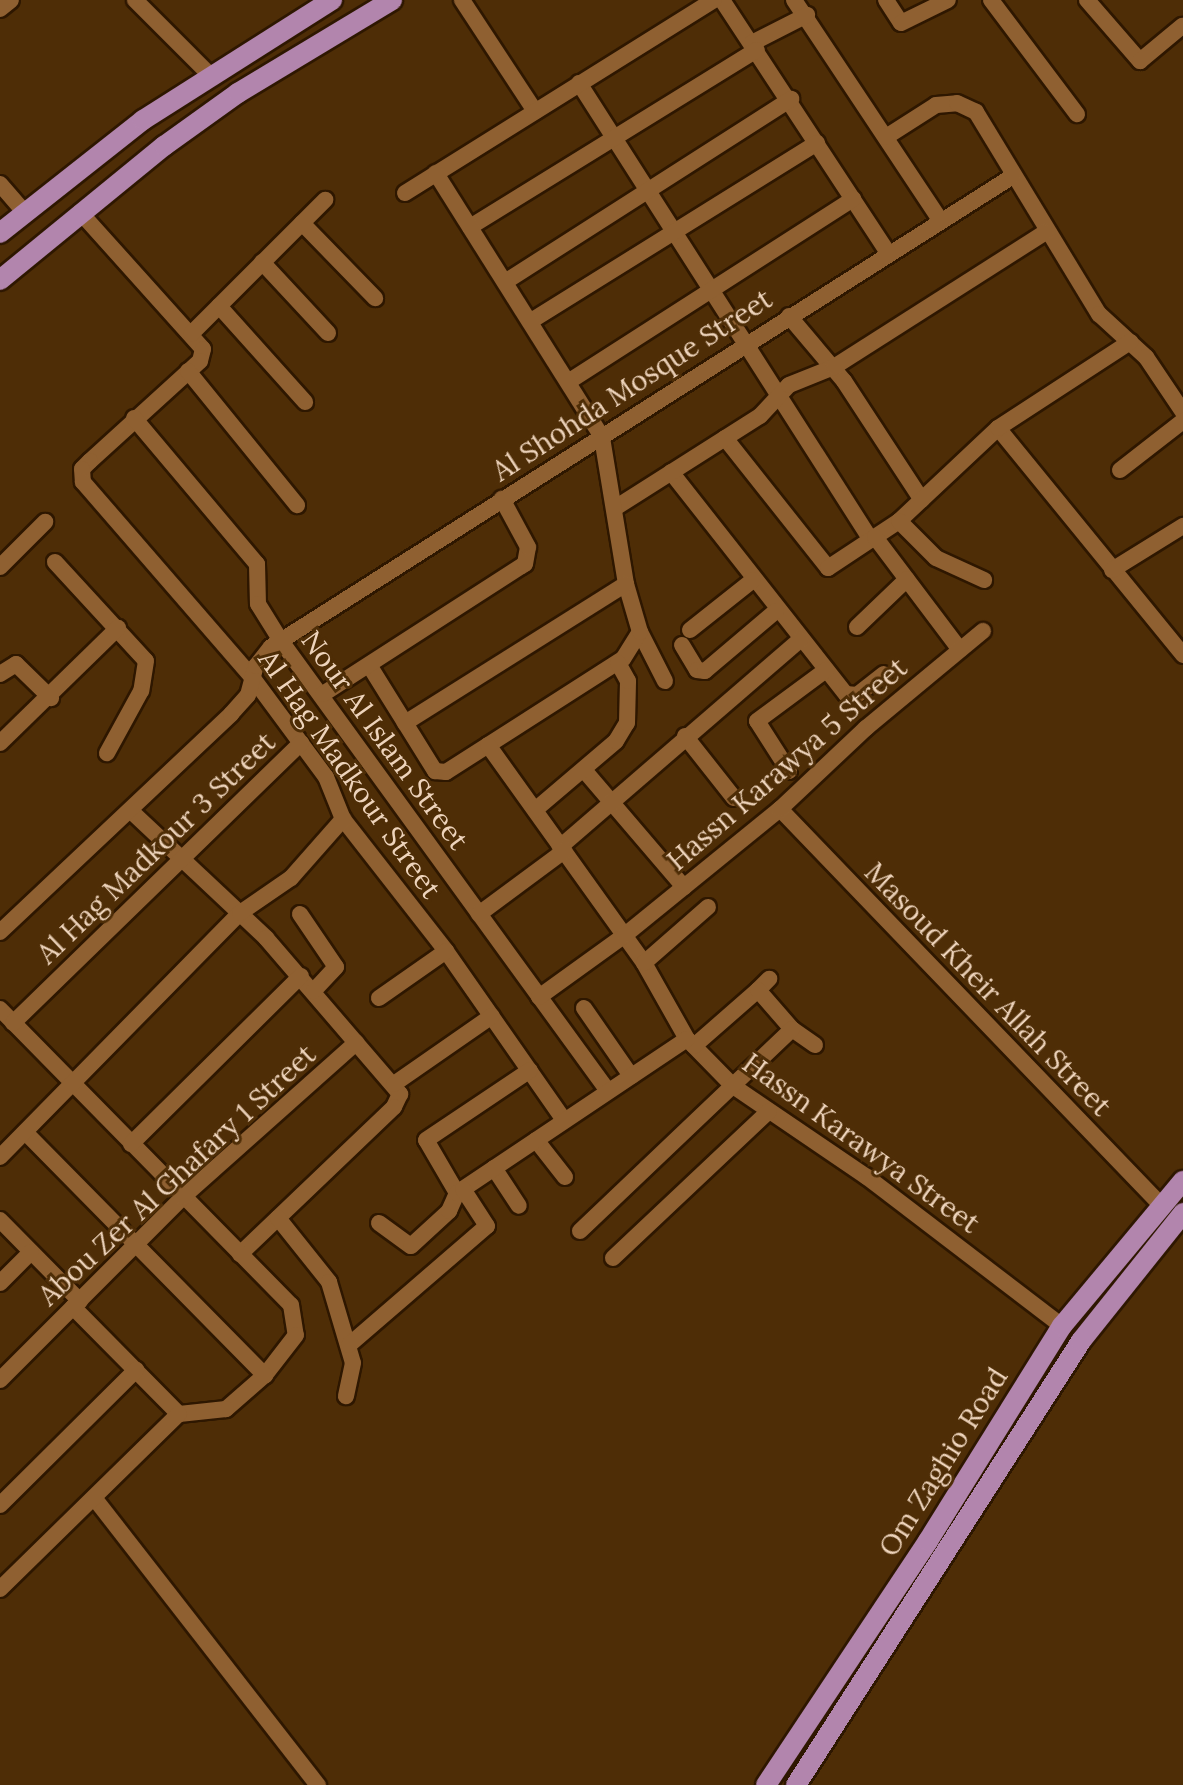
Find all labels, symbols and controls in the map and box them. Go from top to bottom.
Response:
street label: Al Shohda Mosque Street [486,282,778,488]
street label: Nour Al Islam Street [294,624,476,856]
street label: Al Hag Madkour Street [252,643,448,905]
street label: Hassn Karawya 5 Street [660,651,914,877]
street label: Al Hag Madkour 3 Street [30,725,282,971]
street label: Masoud Kheir Allah Street [858,855,1118,1123]
street label: Abou Zer Al Ghafary 1 Street [31,1038,323,1312]
street label: Hassn Karawya Street [736,1046,986,1240]
street label: Om Zaghio Road [872,1362,1014,1562]

